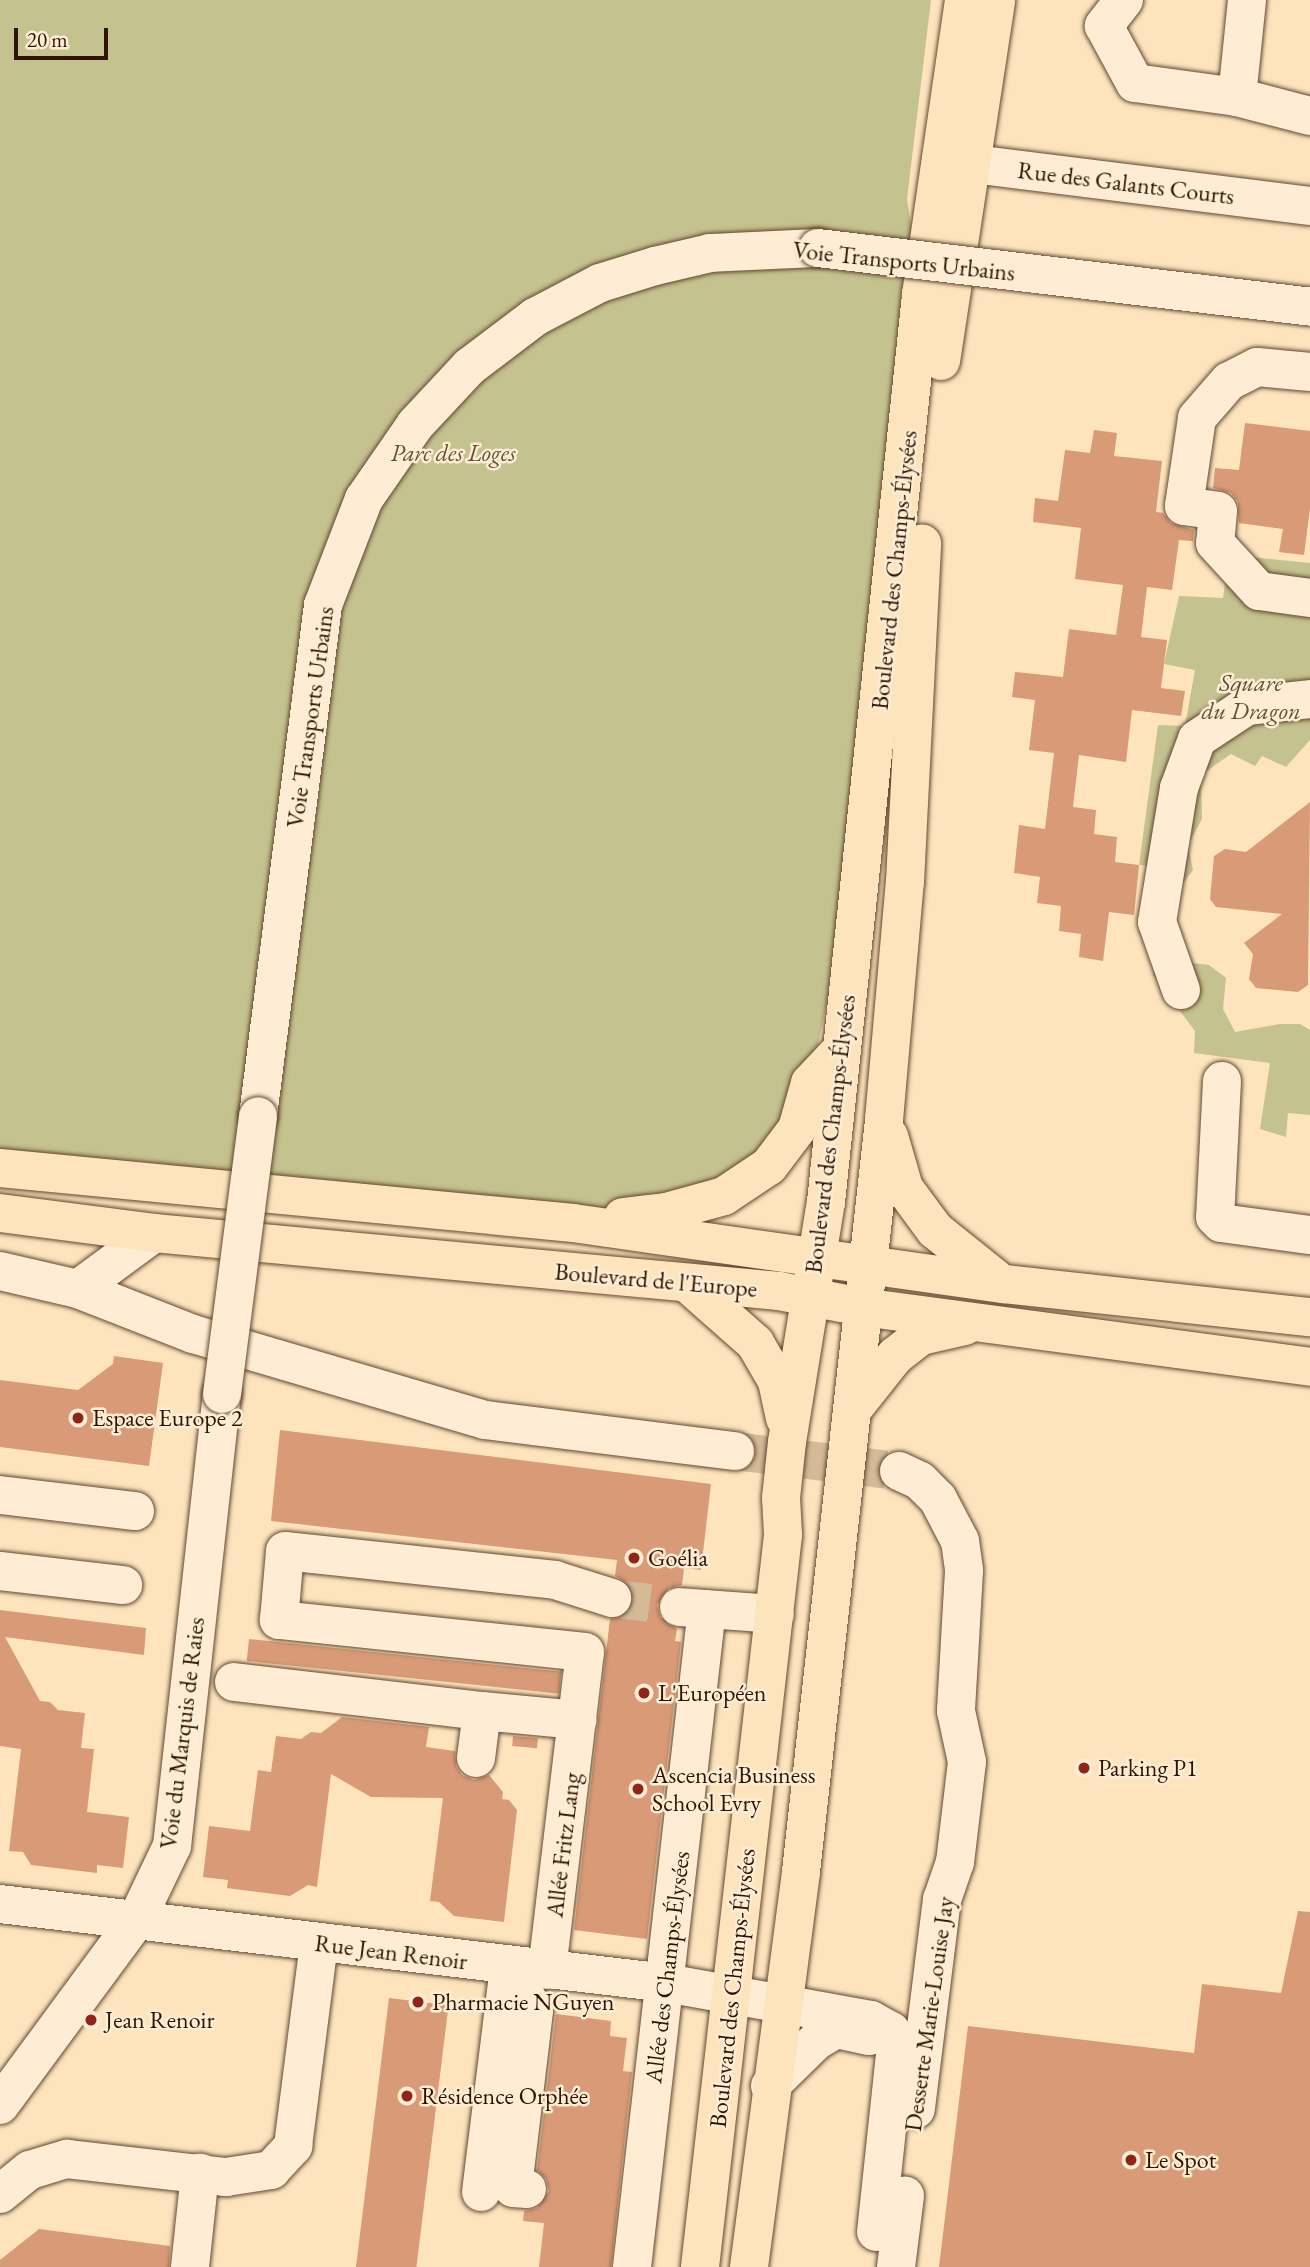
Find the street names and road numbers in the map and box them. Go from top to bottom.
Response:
street label: Rue des Galants Courts [1016,155,1236,211]
street label: Voie Transports Urbains [791,235,1017,287]
street label: Boulevard des Champs-Élysées [865,429,923,711]
street label: Voie Transports Urbains [280,604,340,830]
street label: Boulevard des Champs-Élysées [799,993,861,1275]
street label: Boulevard de l'Europe [554,1257,758,1303]
street label: Voie du Marquis de Raies [153,1615,211,1851]
street label: Allée Fritz Lang [540,1771,586,1919]
street label: Boulevard des Champs-Élysées [703,1847,761,2129]
street label: Allée des Champs-Élysées [638,1849,696,2085]
street label: Desserte Marie-Louise Jay [898,1895,960,2133]
street label: Rue Jean Renoir [313,1928,469,1976]

